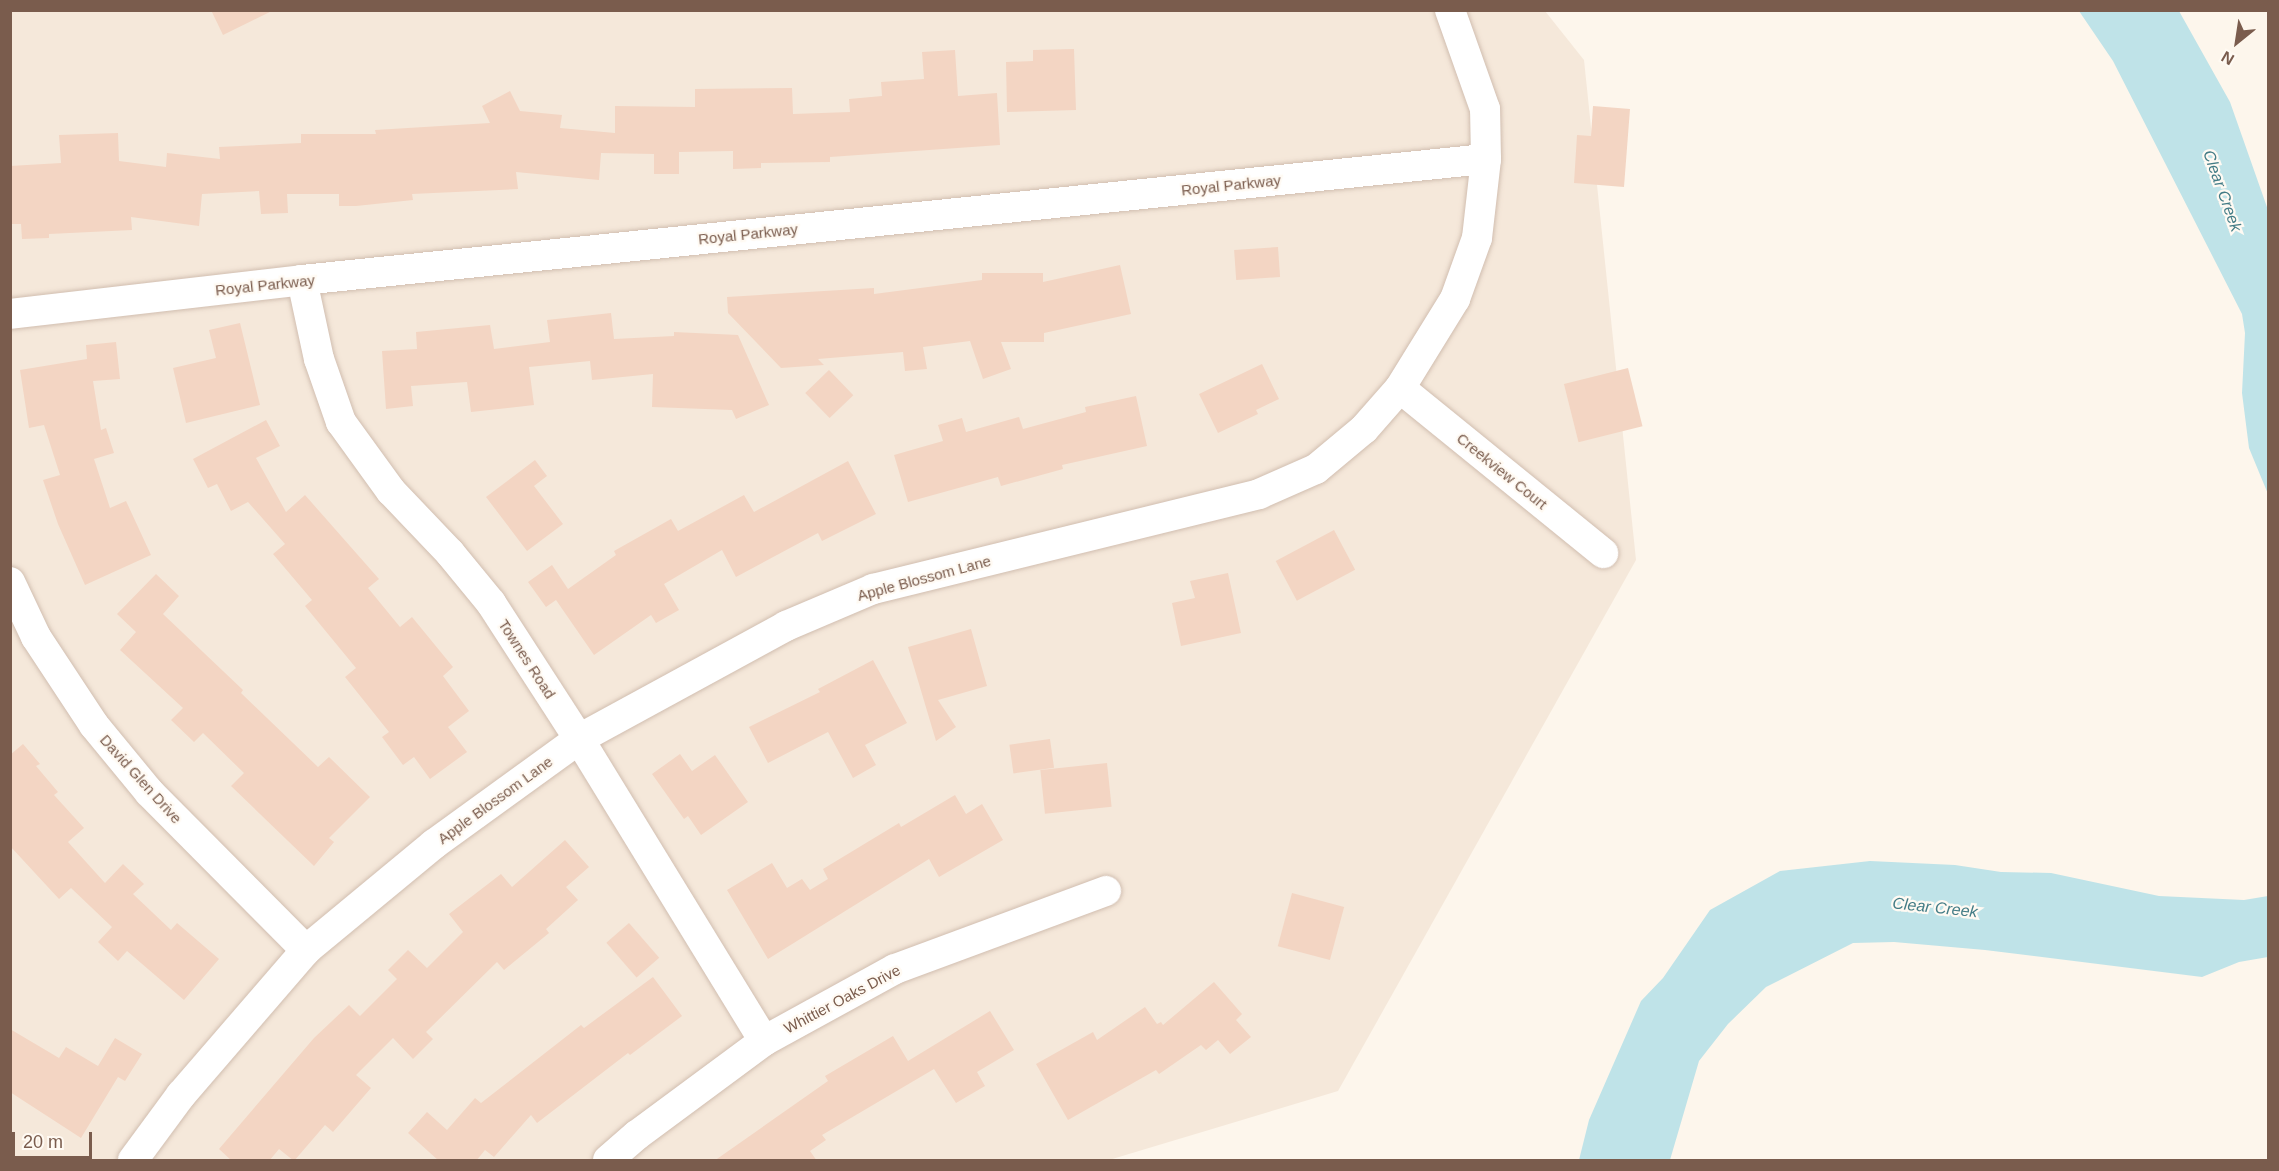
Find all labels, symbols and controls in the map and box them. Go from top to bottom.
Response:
north arrow [2207,12,2267,72]
text: N [2218,48,2237,68]
water label: Clear Creek [2198,148,2246,234]
street label: Royal Parkway [1180,171,1282,199]
street label: Royal Parkway [697,220,799,248]
street label: Royal Parkway [214,271,316,299]
street label: Creekview Court [1453,429,1551,513]
street label: Apple Blossom Lane [855,552,993,604]
street label: Townes Road [495,616,559,702]
street label: David Glen Drive [96,731,186,827]
street label: Apple Blossom Lane [434,752,556,848]
water label: Clear Creek [1892,894,1978,922]
street label: Whittier Oaks Drive [781,961,903,1037]
scale bar [15,1120,94,1158]
text: 20 m [23,1132,63,1152]

